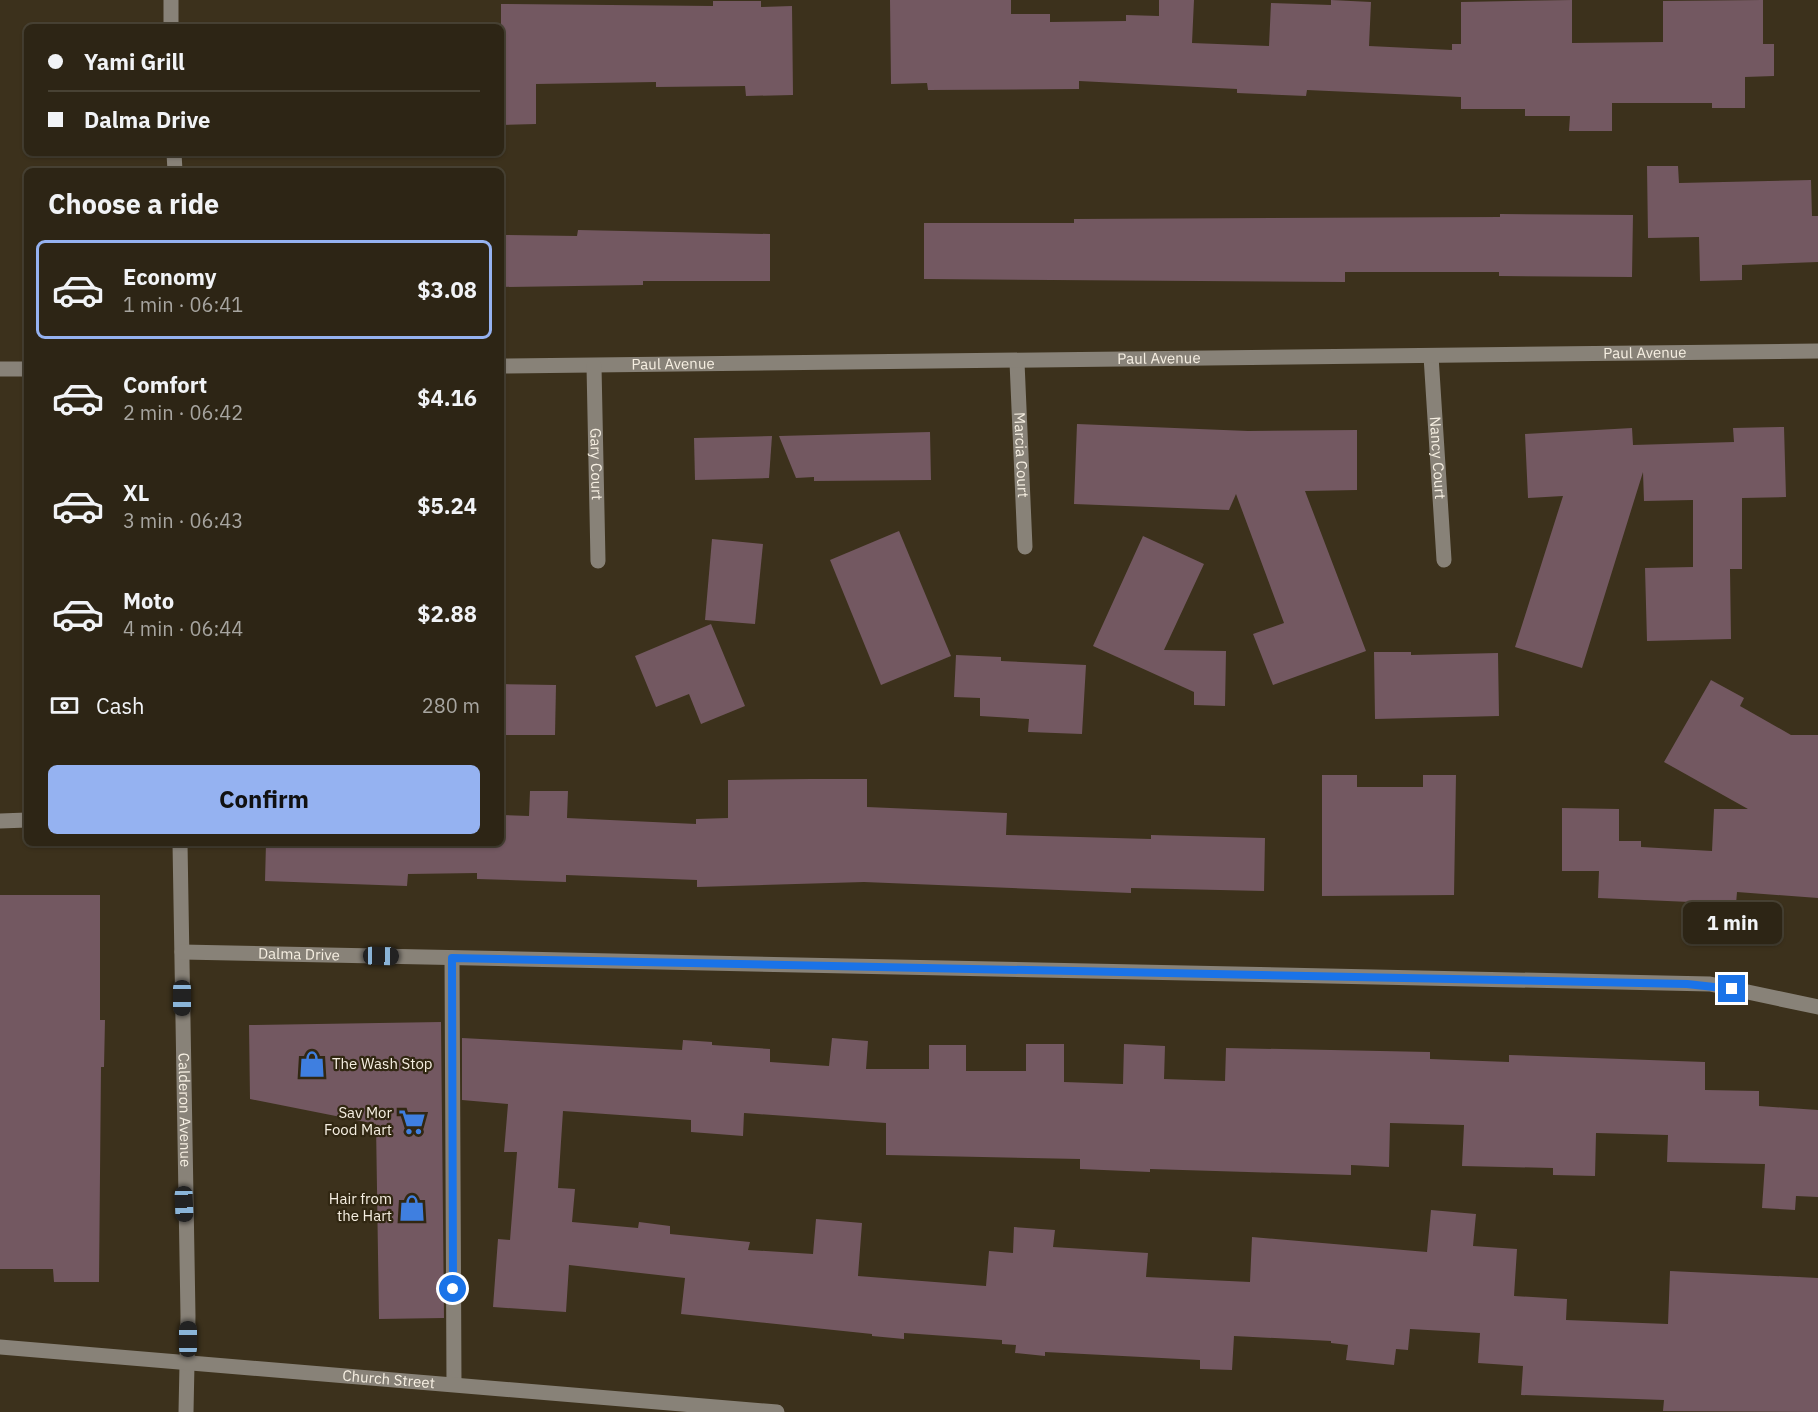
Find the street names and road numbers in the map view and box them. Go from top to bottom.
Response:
street label: Paul Avenue [1603,342,1687,362]
street label: Paul Avenue [1117,348,1201,368]
street label: Paul Avenue [631,354,715,374]
street label: Marcia Court [1010,412,1033,498]
street label: Nancy Court [1426,416,1450,500]
street label: Gary Court [586,428,607,500]
street label: Dalma Drive [258,944,340,964]
street label: Calderon Avenue [175,1053,195,1167]
street label: Church Street [342,1366,436,1392]

